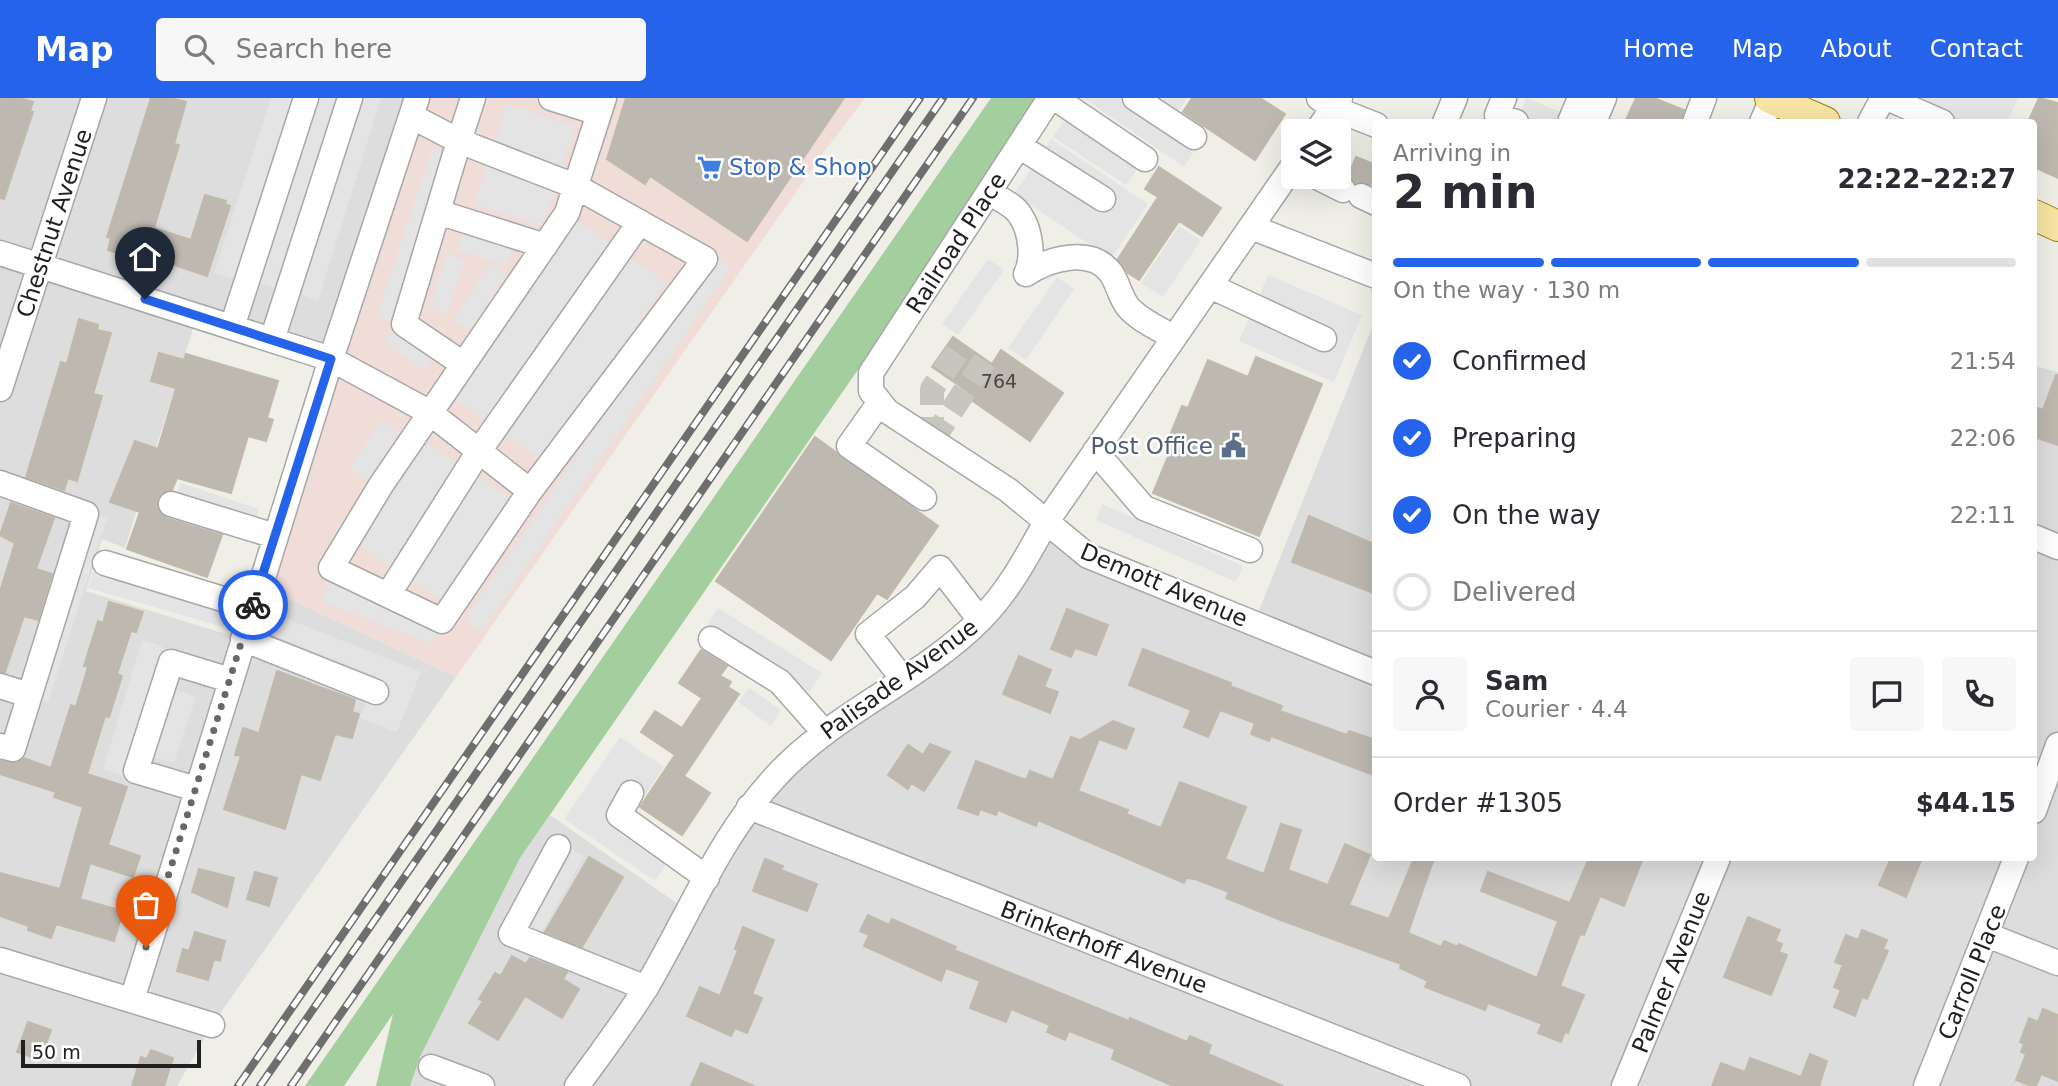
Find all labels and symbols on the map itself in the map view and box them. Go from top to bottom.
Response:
street label: Chestnut Avenue [11,125,97,321]
supermarket icon: Stop & Shop [695,153,723,181]
place label: Stop & Shop [729,154,872,180]
street label: Railroad Place [901,168,1011,318]
pin [115,227,175,299]
house number: 764 [981,370,1017,392]
public building icon: Post Office [1219,432,1247,460]
place label: Post Office [1090,433,1213,459]
street label: Demott Avenue [1076,538,1252,632]
courier [218,570,288,640]
street label: Palisade Avenue [816,613,982,745]
pin [116,875,176,947]
street label: Palmer Avenue [1627,887,1715,1057]
street label: Brinkerhoff Avenue [997,896,1211,998]
street label: Carroll Place [1933,901,2011,1043]
scale bar [21,1037,201,1069]

